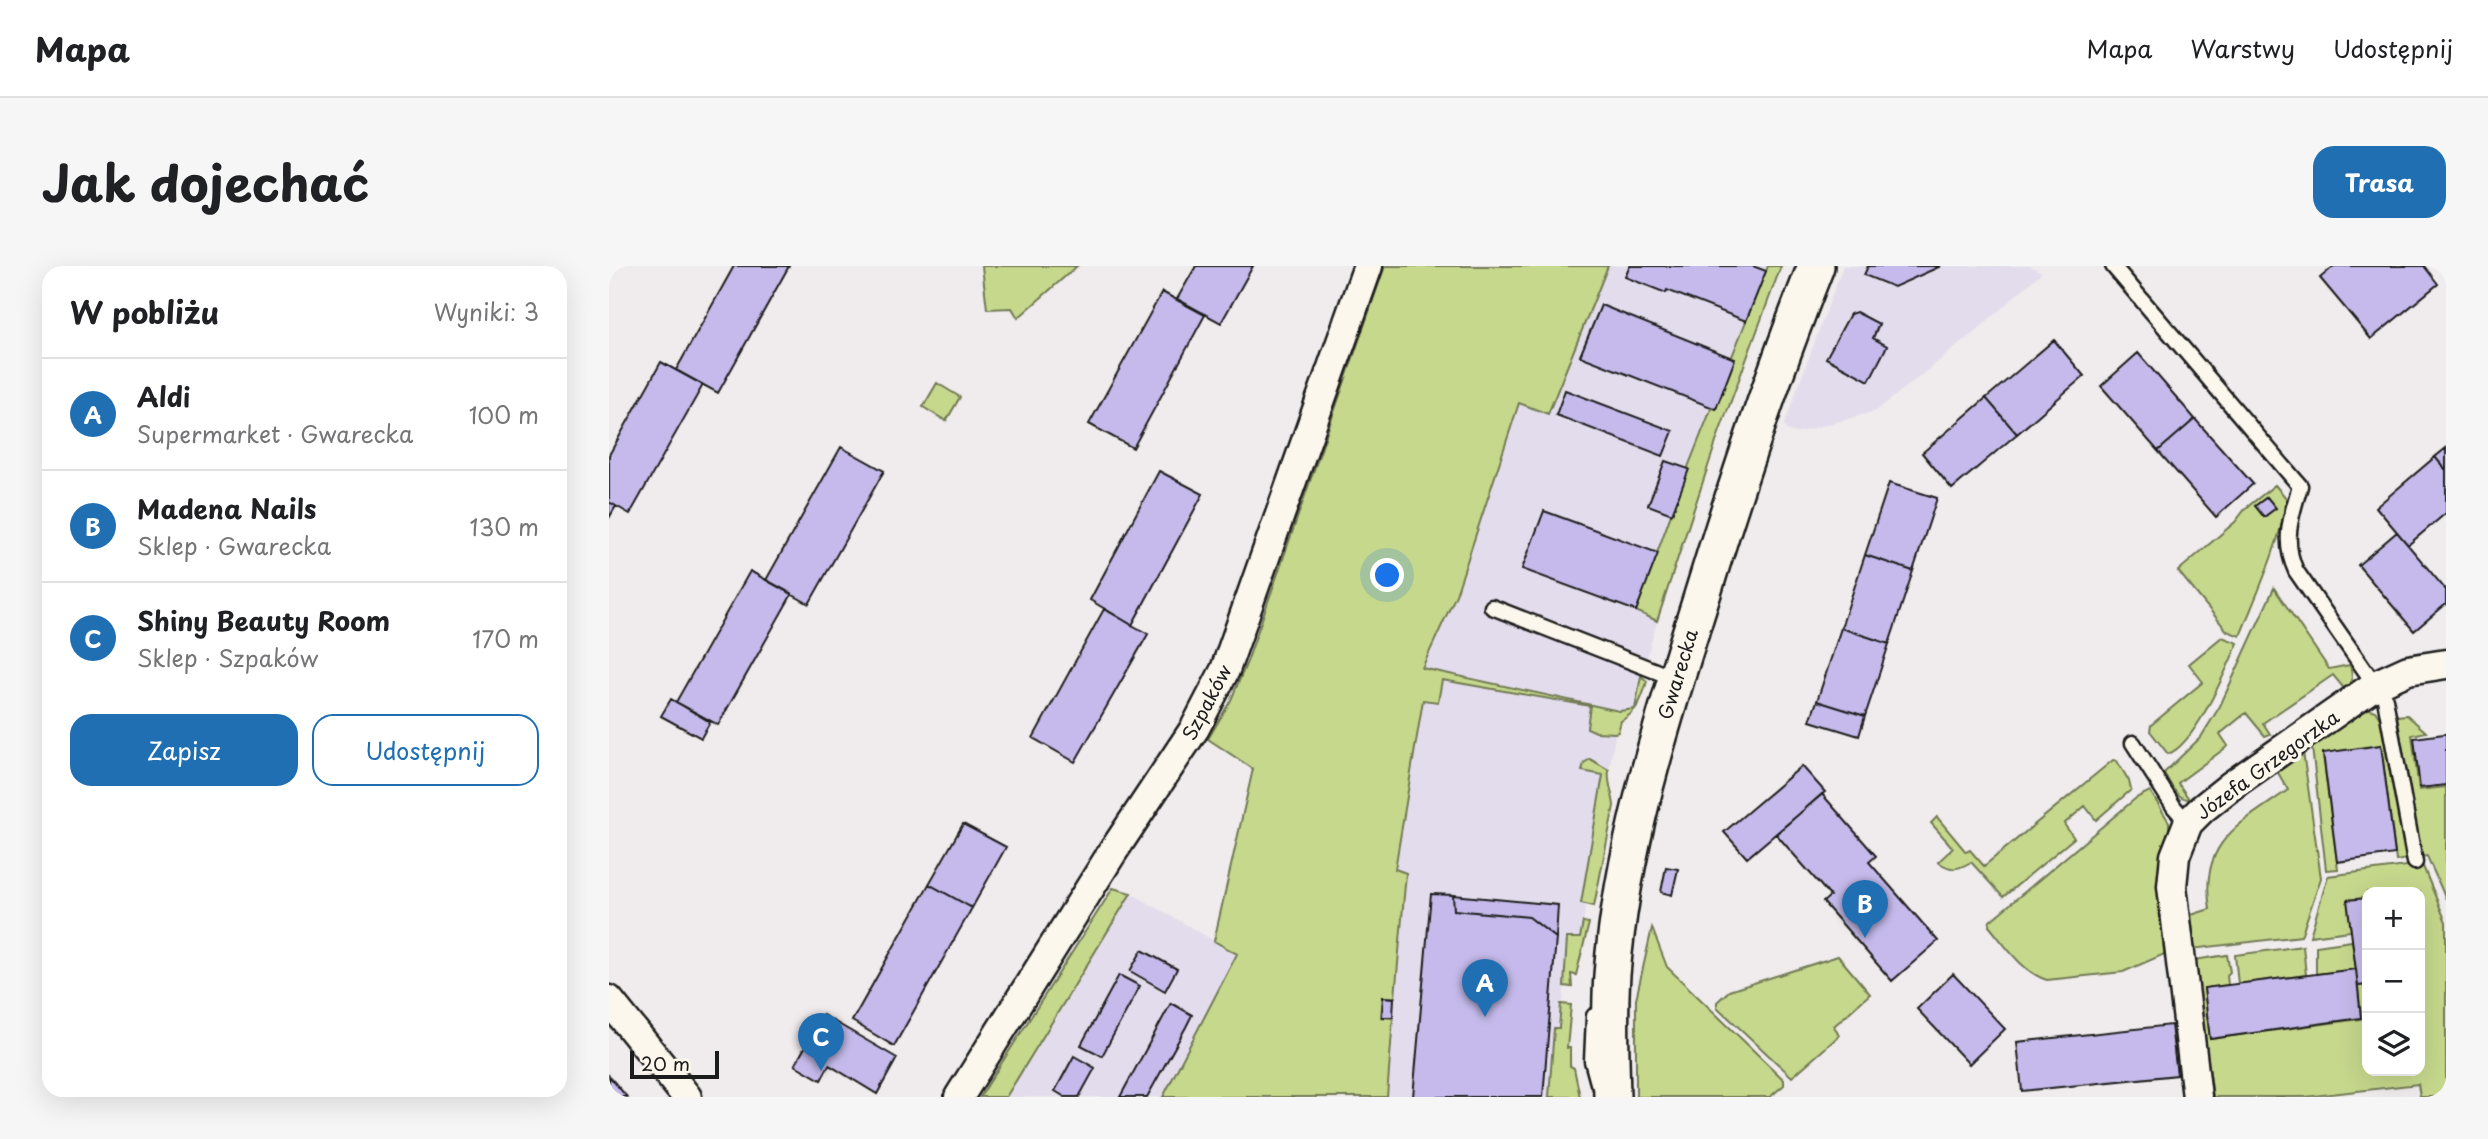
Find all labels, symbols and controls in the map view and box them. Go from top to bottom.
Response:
text: Mapa [35,23,130,73]
text: Mapa [2086,30,2152,66]
text: Warstwy [2190,30,2295,66]
text: Udostępnij [2333,30,2453,66]
text: Jak dojechać [42,145,369,219]
button: Trasa [2313,146,2446,218]
text: W pobliżu [70,289,219,334]
text: Wyniki: 3 [434,294,539,329]
text: Aldi [137,377,190,416]
text: A [84,397,102,432]
text: 100 m [469,397,539,432]
text: Supermarket · Gwarecka [137,416,413,451]
text: Madena Nails [137,489,316,528]
text: B [85,509,101,544]
text: 130 m [469,509,539,544]
text: Sklep · Gwarecka [137,528,331,563]
your location [1370,558,1404,592]
text: Shiny Beauty Room [137,601,390,640]
text: C [84,621,102,656]
text: 170 m [472,621,539,656]
street label: Gwarecka [1650,625,1704,723]
text: Sklep · Szpaków [137,640,318,675]
street label: Szpaków [1174,659,1238,745]
street label: Józefa Grzegorzka [2190,702,2344,826]
button: Zapisz [70,714,298,786]
button: Udostępnij [312,714,539,786]
pin: B [1842,880,1888,938]
map controls [2362,887,2425,1076]
button: + [2362,887,2425,950]
button: − [2362,950,2425,1013]
pin: A [1462,959,1508,1017]
pin: C [798,1013,844,1071]
button: layers [2362,1013,2425,1076]
scale bar [630,1048,719,1080]
text: 20 m [641,1049,690,1077]

